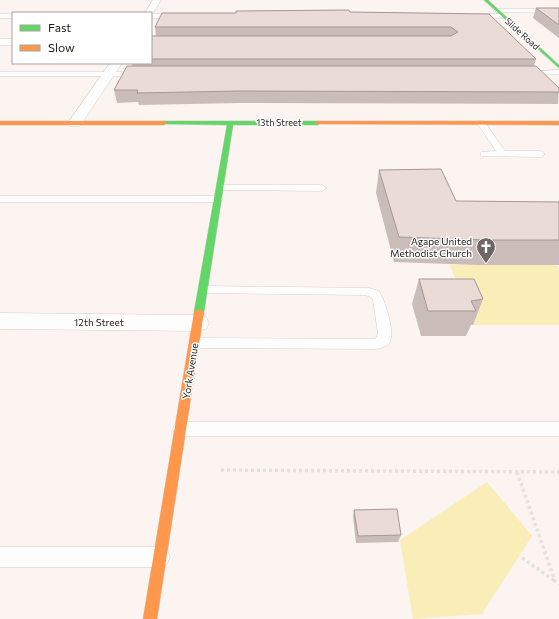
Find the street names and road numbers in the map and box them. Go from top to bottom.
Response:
street label: Slide Road [503,15,542,52]
street label: 13th Street [257,117,302,128]
street label: 12th Street [74,316,124,328]
street label: York Avenue [180,342,200,400]

